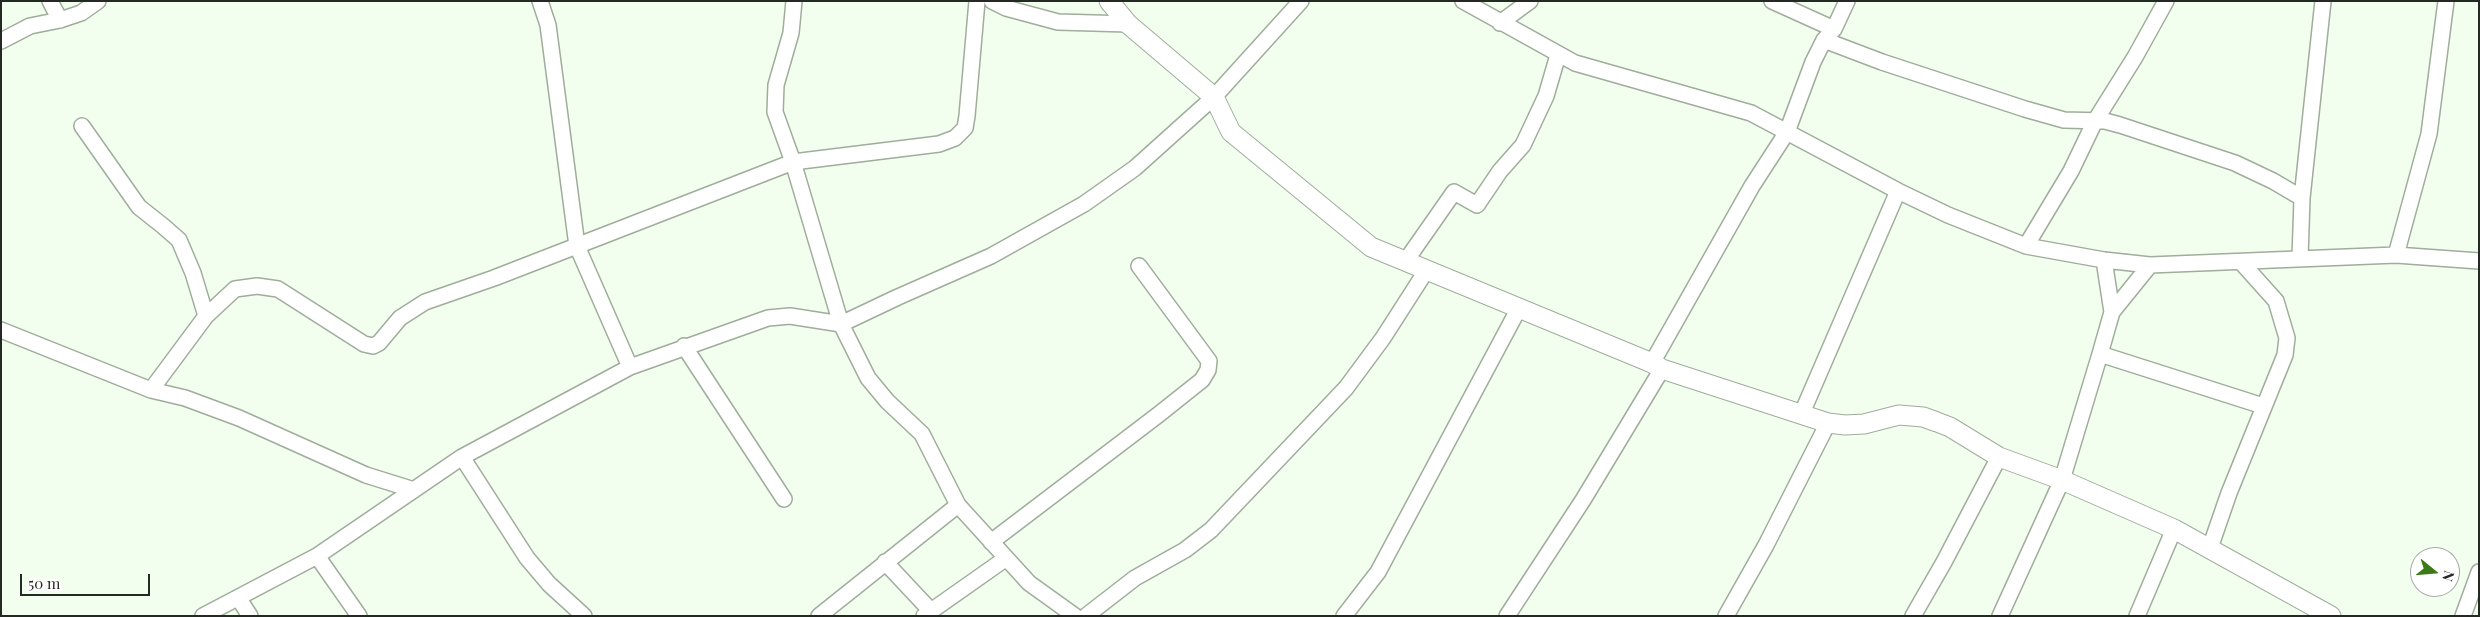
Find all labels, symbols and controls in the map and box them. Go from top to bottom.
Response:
north arrow [2410,547,2460,597]
scale bar [22,564,152,596]
text: N [2438,569,2459,584]
text: 50 m [28,573,60,593]

